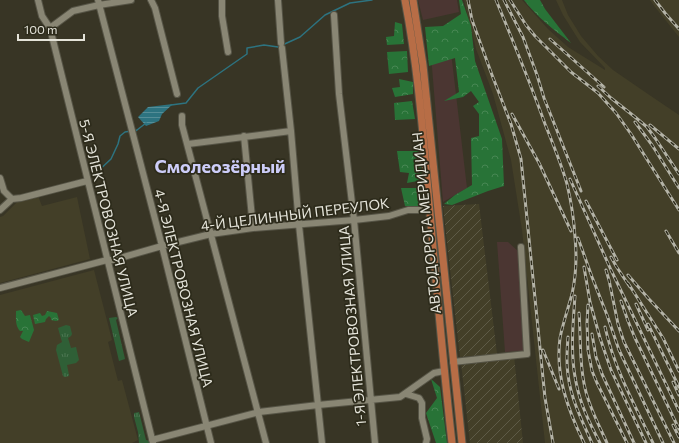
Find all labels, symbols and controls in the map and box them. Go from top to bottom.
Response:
scale bar [18,16,84,42]
text: 100 m [24,22,58,36]
street label: 5-Я ЭЛЕКТРОВОЗНАЯ УЛИЦА [76,117,142,319]
street label: АВТОДОРОГА МЕРИДИАН [408,131,444,315]
district label: Смолеозёрный [154,155,286,177]
street label: 4-Я ЭЛЕКТРОВОЗНАЯ УЛИЦА [151,187,217,389]
street label: 4-Й ЦЕЛИННЫЙ ПЕРЕУЛОК [200,194,390,234]
street label: 1-Я ЭЛЕКТРОВОЗНАЯ УЛИЦА [335,225,369,427]

